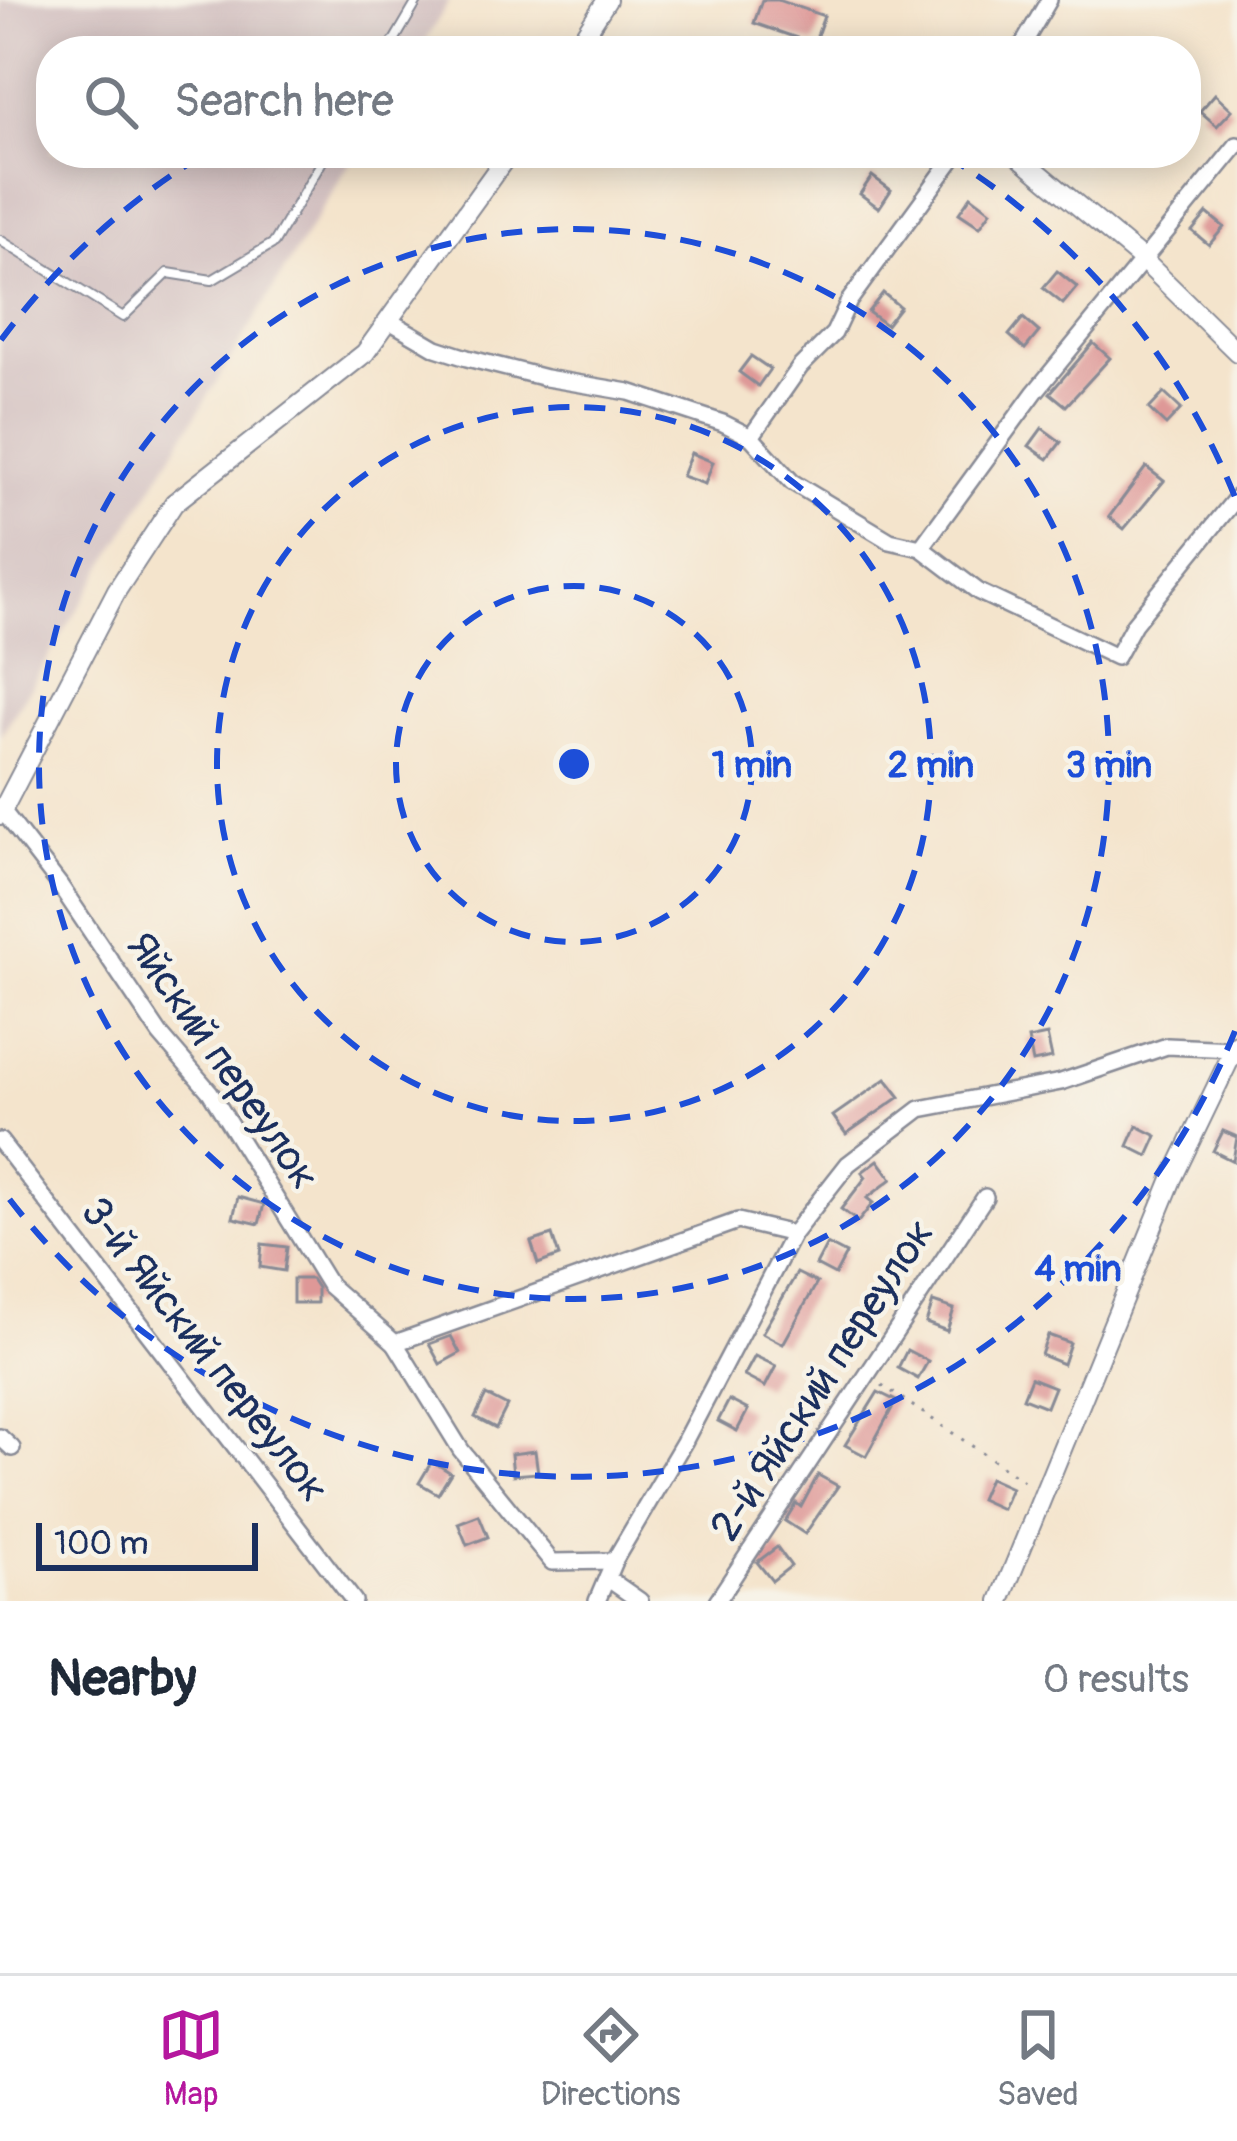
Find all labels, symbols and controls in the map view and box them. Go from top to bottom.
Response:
search box [36,36,1201,168]
icon: search [78,69,144,135]
text: Search here [174,74,394,130]
centre of rings [553,743,595,785]
text: 1 min [712,743,792,788]
text: 2 min [888,743,974,788]
text: 3 min [1066,743,1152,788]
street label: Яйский переулок [114,922,330,1200]
street label: 3-й Яйский переулок [69,1187,340,1513]
street label: 2-й Яйский переулок [699,1210,946,1551]
text: 4 min [1034,1247,1122,1292]
scale bar [36,1517,258,1570]
text: 100 m [54,1523,148,1564]
text: Nearby [48,1647,196,1711]
text: 0 results [1043,1655,1189,1704]
tab: Map [158,2002,224,2115]
tab: Directions [541,2002,681,2115]
tab: Saved [997,2002,1079,2115]

